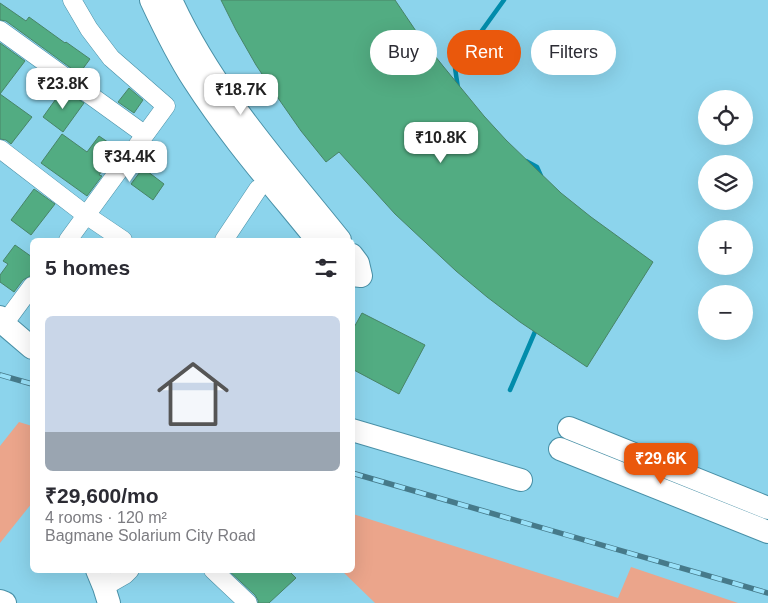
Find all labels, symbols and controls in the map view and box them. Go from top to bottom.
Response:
chip: Buy [370,30,437,75]
chip: Rent [447,30,521,75]
chip: Filters [531,30,616,75]
pin: ₹23.8K [22,68,104,110]
pin: ₹18.7K [200,74,282,116]
text: ₹23.8K [37,75,89,92]
text: ₹18.7K [215,81,267,98]
map controls [698,90,753,340]
button: locate [698,90,753,145]
pin: ₹10.8K [400,121,482,164]
text: ₹10.8K [415,129,467,146]
pin: ₹34.4K [89,140,171,183]
text: ₹34.4K [104,148,156,165]
button: layers [698,155,753,210]
button: + [698,220,753,275]
icon: filters [312,254,340,282]
text: 5 homes [45,256,130,279]
button: − [698,285,753,340]
icon: home [148,349,238,439]
pin: ₹29.6K [620,442,702,485]
text: ₹29.6K [635,450,687,467]
text: ₹29,600/mo [45,484,159,507]
text: 4 rooms · 120 m² [45,509,167,526]
text: Bagmane Solarium City Road [45,527,256,544]

